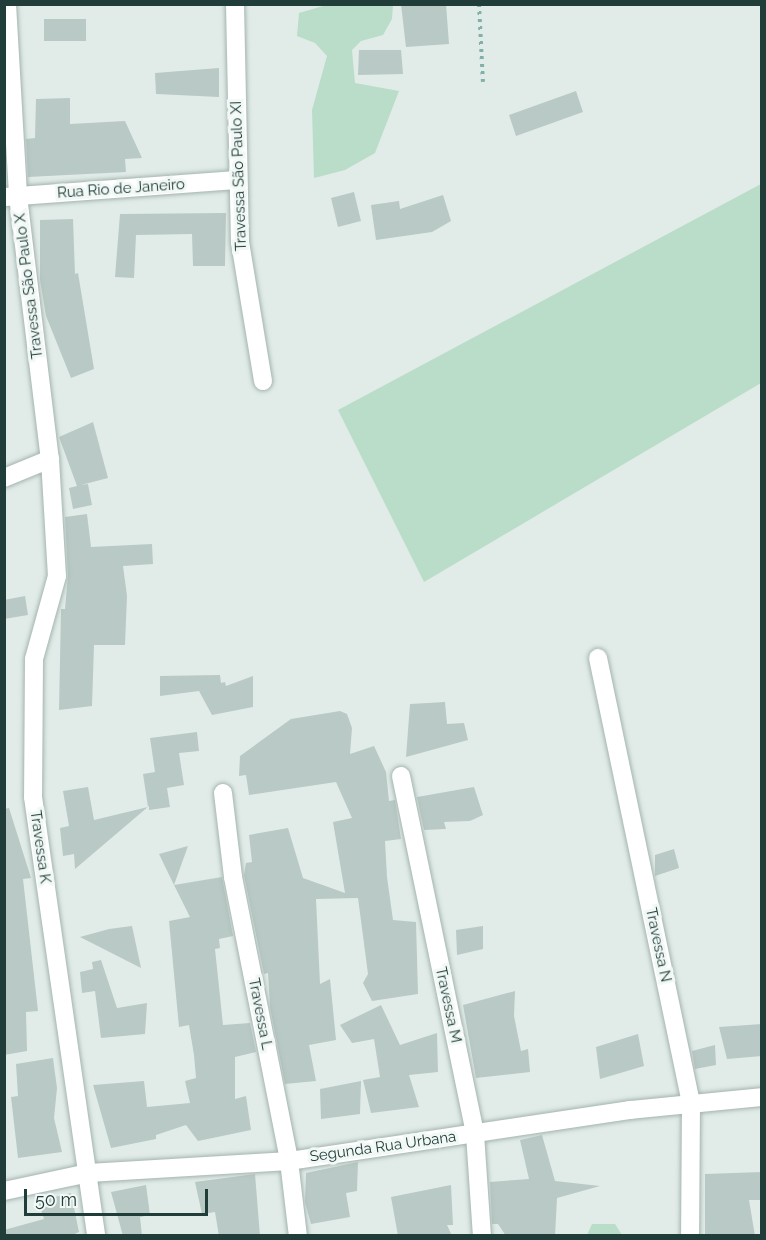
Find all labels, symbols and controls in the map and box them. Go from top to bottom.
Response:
street label: Travessa São Paulo XI [227,101,251,251]
street label: Rua Rio de Janeiro [56,176,186,202]
street label: Travessa São Paulo X [11,212,47,360]
street label: Travessa K [26,809,54,885]
street label: Travessa N [641,906,675,984]
street label: Travessa M [431,965,465,1045]
street label: Travessa L [244,977,276,1051]
street label: Segunda Rua Urbana [309,1128,457,1166]
scale bar [27,1177,212,1215]
text: 50 m [35,1189,77,1210]

